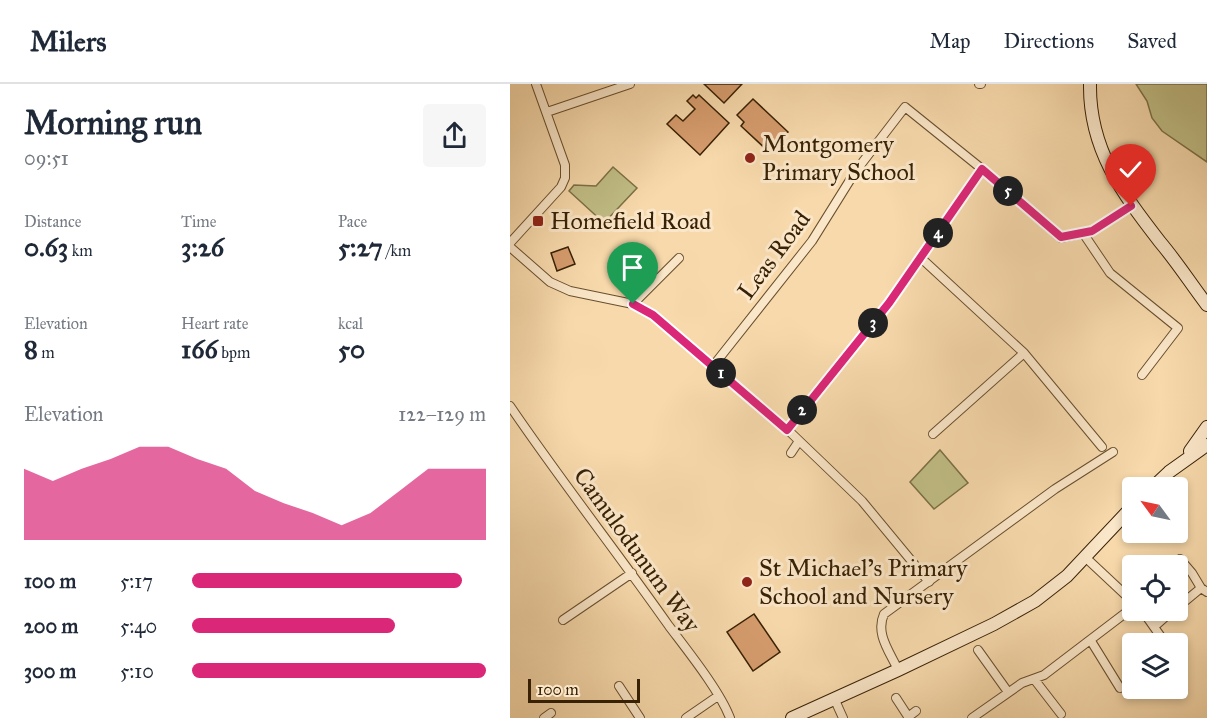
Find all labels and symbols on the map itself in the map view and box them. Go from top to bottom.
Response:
place label: Montgomery Primary School [762,129,916,187]
pin [1105,144,1156,206]
marker: Montgomery Primary School [743,151,757,165]
pin: 5 [993,176,1023,206]
street label: Leas Road [731,205,817,305]
place label: Homefield Road [550,206,711,236]
marker: Homefield Road [531,214,545,228]
pin: 4 [923,218,953,248]
pin [607,242,658,304]
pin: 3 [858,308,888,338]
pin: 1 [706,358,736,388]
pin: 2 [787,395,817,425]
street label: Camulodunum Way [567,462,707,639]
north arrow [1122,477,1188,543]
place label: St Michael's Primary School and Nursery [759,553,968,611]
marker: St Michael's Primary School and Nursery [740,575,754,589]
scale bar [528,676,640,704]

